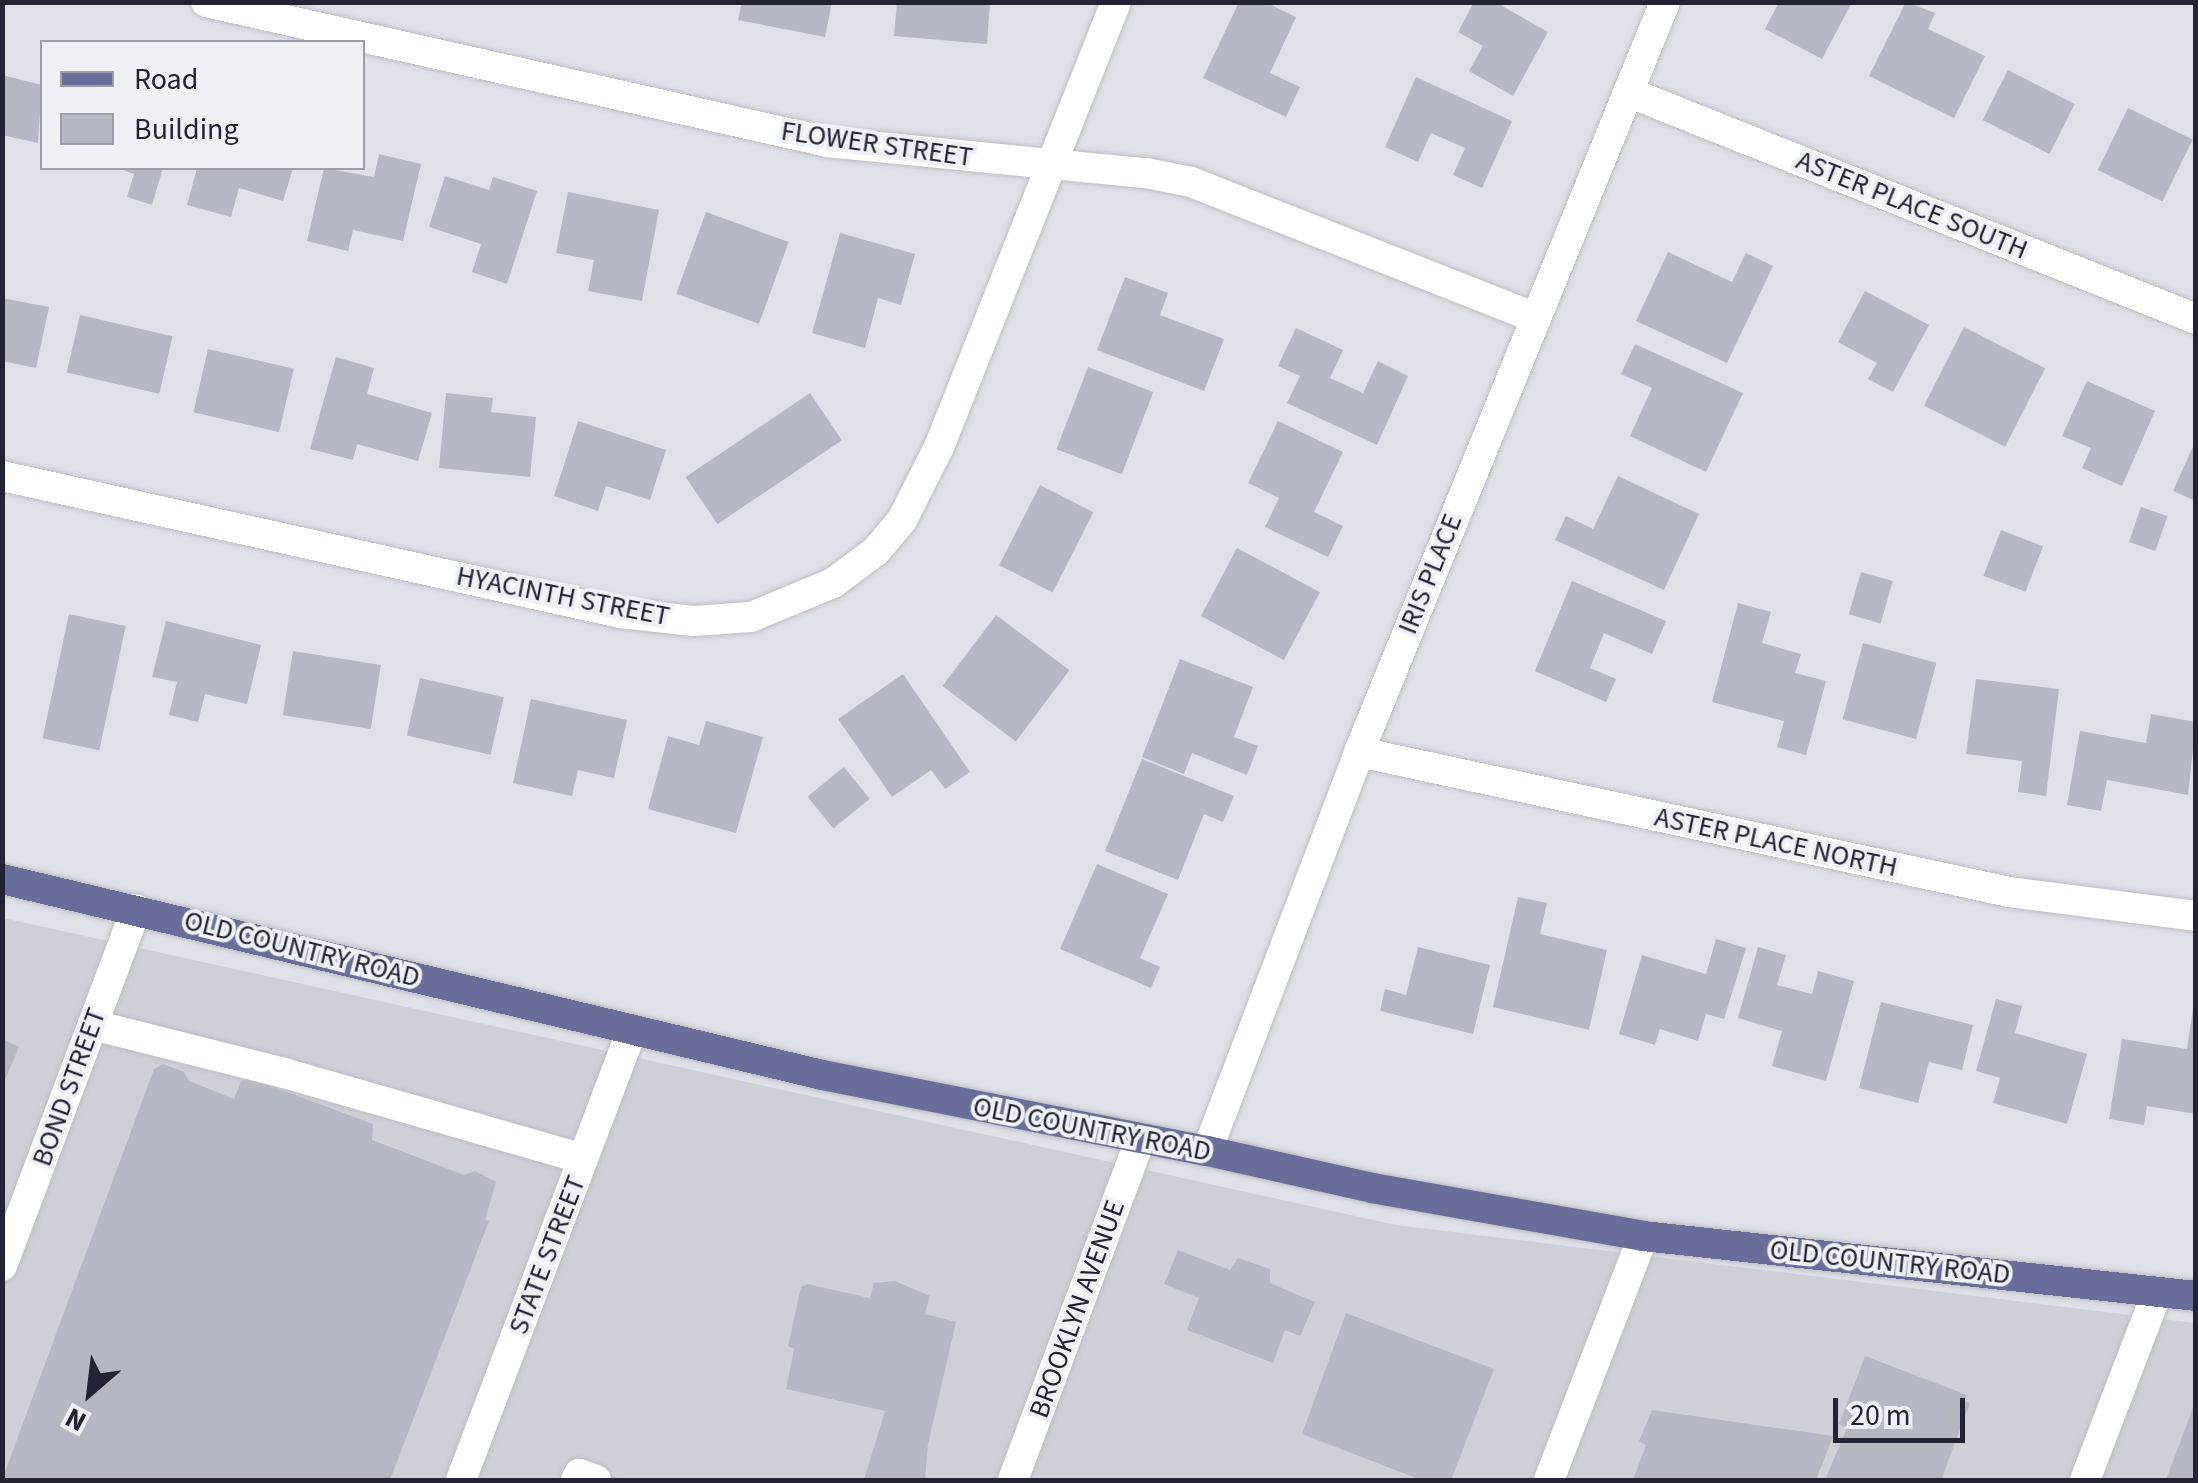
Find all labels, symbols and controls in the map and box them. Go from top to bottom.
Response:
legend [40,40,365,170]
text: Road [134,58,198,101]
text: Building [134,108,239,151]
street label: FLOWER STREET [779,114,975,174]
street label: ASTER PLACE SOUTH [1791,143,2033,267]
street label: IRIS PLACE [1391,509,1469,639]
street label: HYACINTH STREET [454,559,672,633]
street label: ASTER PLACE NORTH [1652,800,1900,884]
street label: OLD COUNTRY ROAD [181,903,423,995]
street label: BOND STREET [25,1003,113,1171]
street label: OLD COUNTRY ROAD [970,1089,1214,1169]
street label: STATE STREET [501,1171,593,1339]
street label: BROOKLYN AVENUE [1022,1196,1132,1422]
street label: OLD COUNTRY ROAD [1768,1233,2012,1291]
north arrow [40,1343,140,1443]
scale bar [1838,1378,1970,1440]
text: 20 m [1850,1394,1911,1437]
text: N [58,1397,94,1442]

